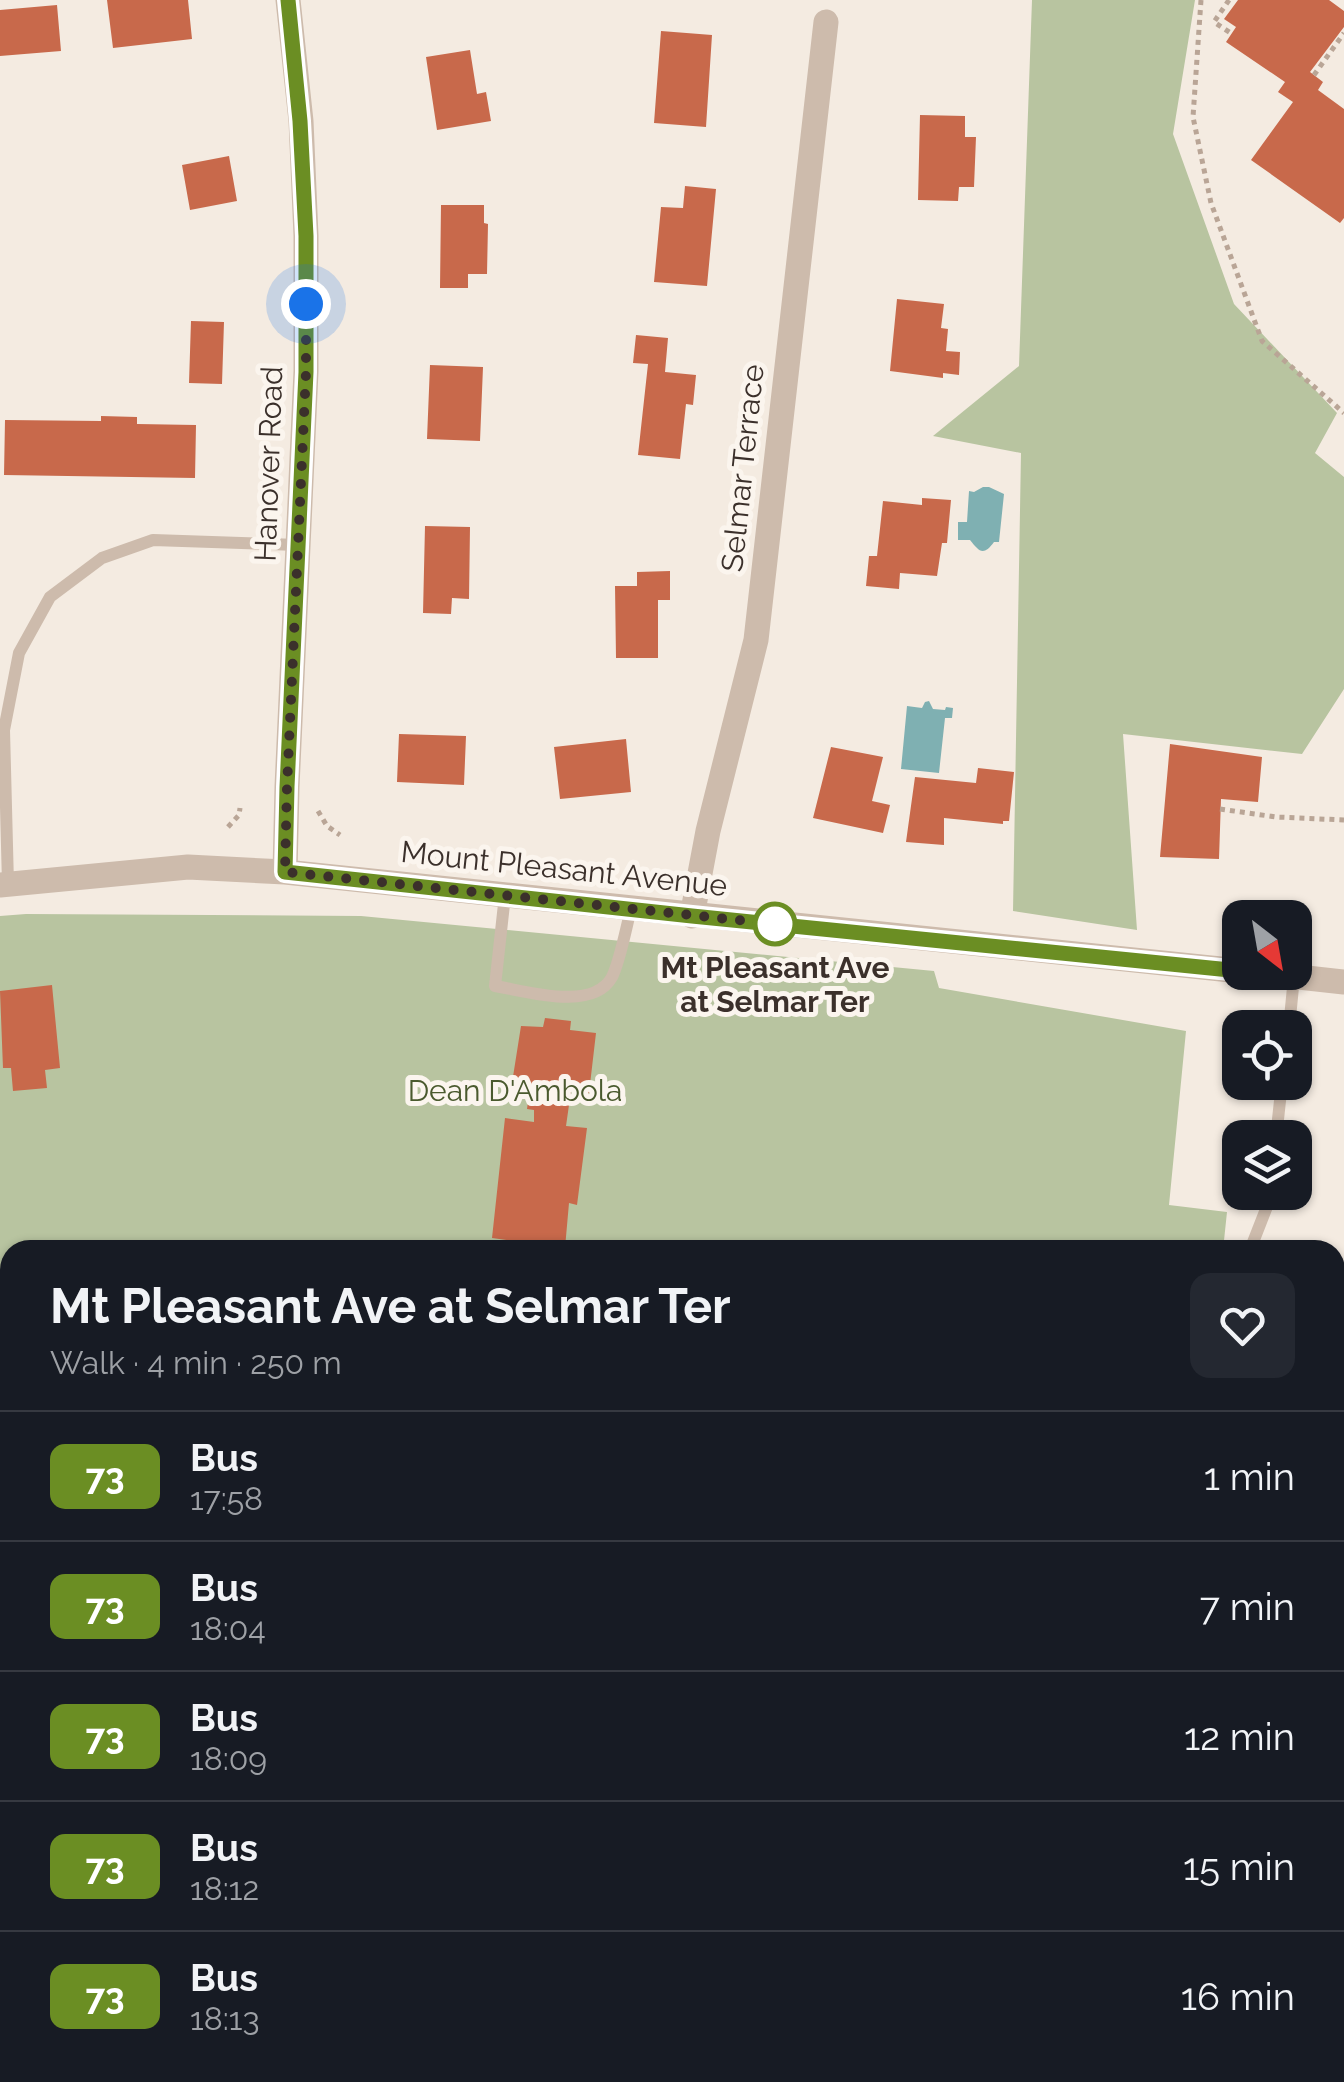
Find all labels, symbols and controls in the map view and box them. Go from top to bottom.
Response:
your location [281,279,331,329]
street label: Selmar Terrace [714,363,771,573]
street label: Hanover Road [248,366,289,562]
street label: Mount Pleasant Avenue [399,834,729,903]
north arrow [1222,900,1312,990]
map controls [1222,900,1312,1210]
marker: Mt Pleasant Ave at Selmar Ter [754,903,796,945]
place label: Mt Pleasant Ave at Selmar Ter [661,950,889,1019]
button: locate [1222,1010,1312,1100]
park label: Dean D'Ambola [408,1073,622,1108]
button: layers [1222,1120,1312,1210]
button: heart [1190,1273,1295,1378]
text: Mt Pleasant Ave at Selmar Ter [50,1278,731,1334]
text: Walk · 4 min · 250 m [50,1344,342,1381]
text: Bus [190,1435,258,1480]
text: 1 min [1204,1454,1295,1499]
text: 73 [85,1456,125,1497]
text: 17:58 [190,1480,263,1517]
text: Bus [190,1565,258,1610]
text: 7 min [1200,1584,1295,1629]
text: 73 [85,1586,125,1627]
text: 18:04 [190,1610,266,1647]
text: Bus [190,1695,258,1740]
text: 12 min [1184,1714,1295,1759]
text: 73 [85,1716,125,1757]
text: 18:09 [190,1740,267,1777]
text: Bus [190,1825,258,1870]
text: 15 min [1183,1844,1295,1889]
text: 73 [85,1846,125,1887]
text: 18:12 [190,1870,259,1907]
text: Bus [190,1955,258,2000]
text: 16 min [1181,1974,1295,2019]
text: 73 [85,1976,125,2017]
text: 18:13 [190,2000,259,2037]

